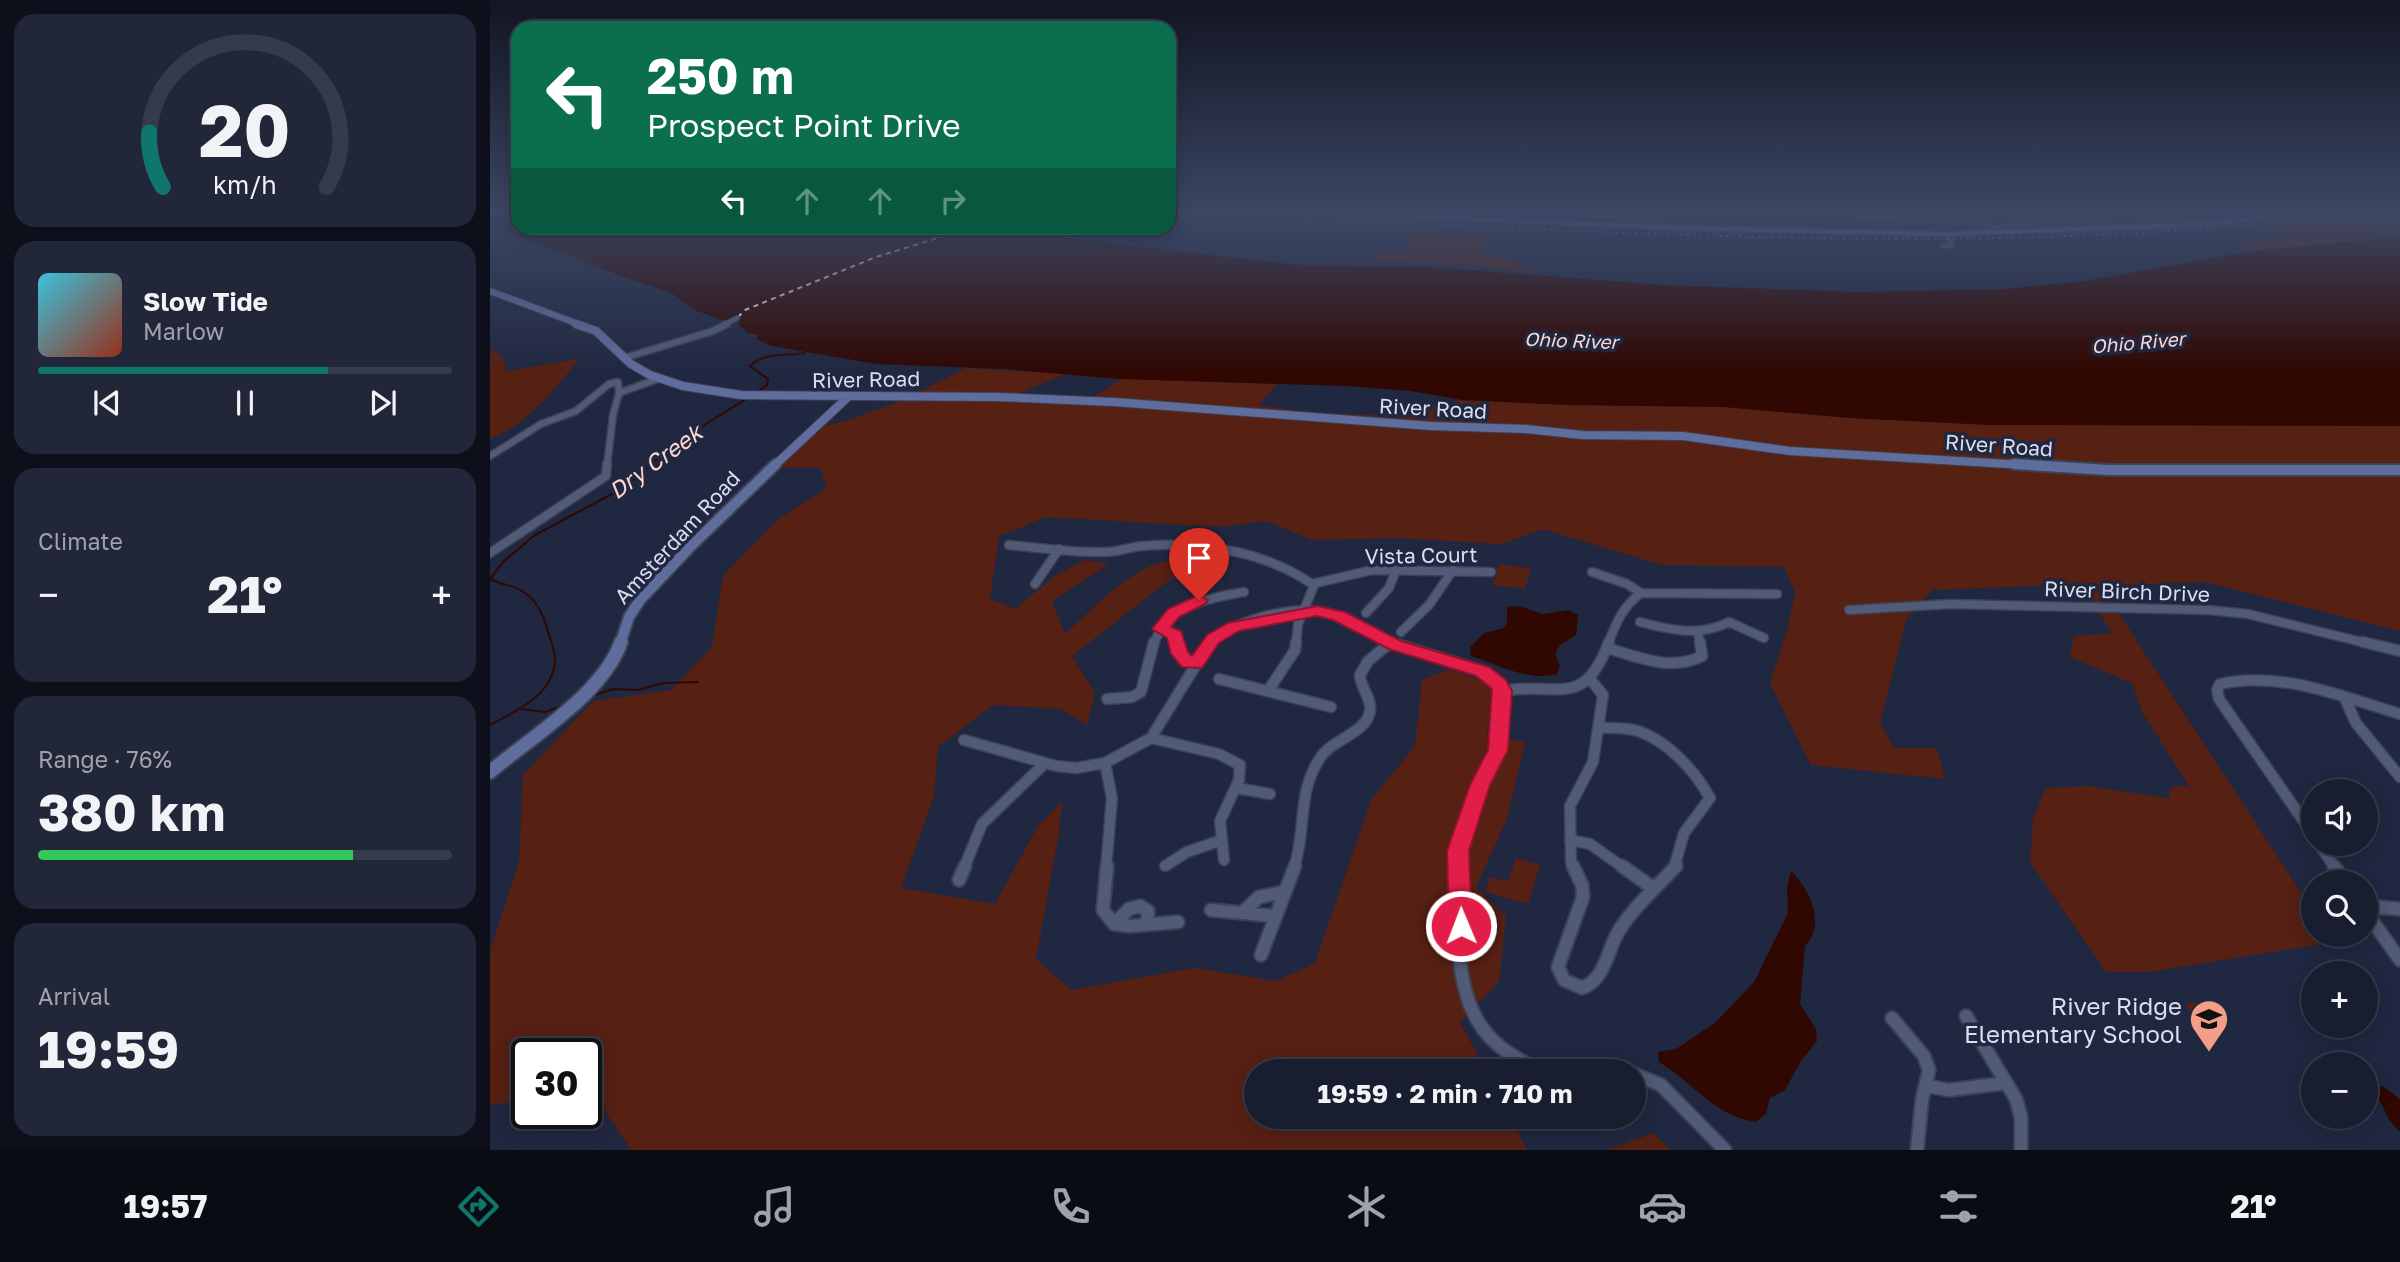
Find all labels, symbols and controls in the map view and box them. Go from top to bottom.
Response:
text: 250 m [647,46,794,105]
icon: left [532,49,623,140]
text: 20 [199,86,291,173]
text: Prospect Point Drive [647,106,961,144]
text: km/h [213,168,277,199]
icon: left [715,182,753,220]
icon: ahead [788,182,826,220]
icon: ahead [861,182,899,220]
icon: right [934,182,972,220]
text: Slow Tide [143,286,268,317]
text: Marlow [143,317,224,345]
water label: Ohio River [2090,326,2188,358]
water label: Ohio River [1524,327,1621,353]
street label: River Road [812,365,920,393]
icon: previous [88,384,126,422]
icon: pause [226,384,264,422]
icon: next [364,384,402,422]
street label: River Road [1378,392,1488,424]
water label: Dry Creek [603,417,709,504]
street label: River Road [1944,428,2054,462]
street label: Amsterdam Road [609,465,745,609]
text: Climate [38,527,123,555]
pin [1169,528,1229,600]
icon: arrive [1180,539,1218,577]
street label: Vista Court [1364,541,1478,569]
text: 21° [207,562,283,624]
text: − [38,572,59,617]
text: + [431,572,452,617]
street label: River Birch Drive [2043,575,2211,607]
text: Range · 76% [38,745,172,773]
map controls [2301,779,2378,1129]
button: sound [2301,779,2378,856]
text: 380 km [38,780,225,842]
button: search [2301,870,2378,947]
position arrow [1424,889,1498,963]
button: + [2301,961,2378,1038]
text: Arrival [38,982,110,1010]
place label: River Ridge Elementary School [1964,991,2182,1048]
school or university icon: River Ridge Elementary School [2188,998,2230,1053]
text: 19:59 [38,1017,179,1079]
speed limit sign: 30 [511,1038,602,1129]
button: − [2301,1052,2378,1129]
text: 19:59 · 2 min · 710 m [1318,1078,1572,1109]
icon: directions [454,1182,503,1231]
icon: music [750,1182,799,1231]
icon: phone [1046,1182,1095,1231]
icon: climate [1342,1182,1391,1231]
icon: car [1638,1182,1687,1231]
icon: filters [1934,1182,1983,1231]
text: 19:57 [123,1187,207,1225]
text: 21° [2230,1187,2276,1225]

